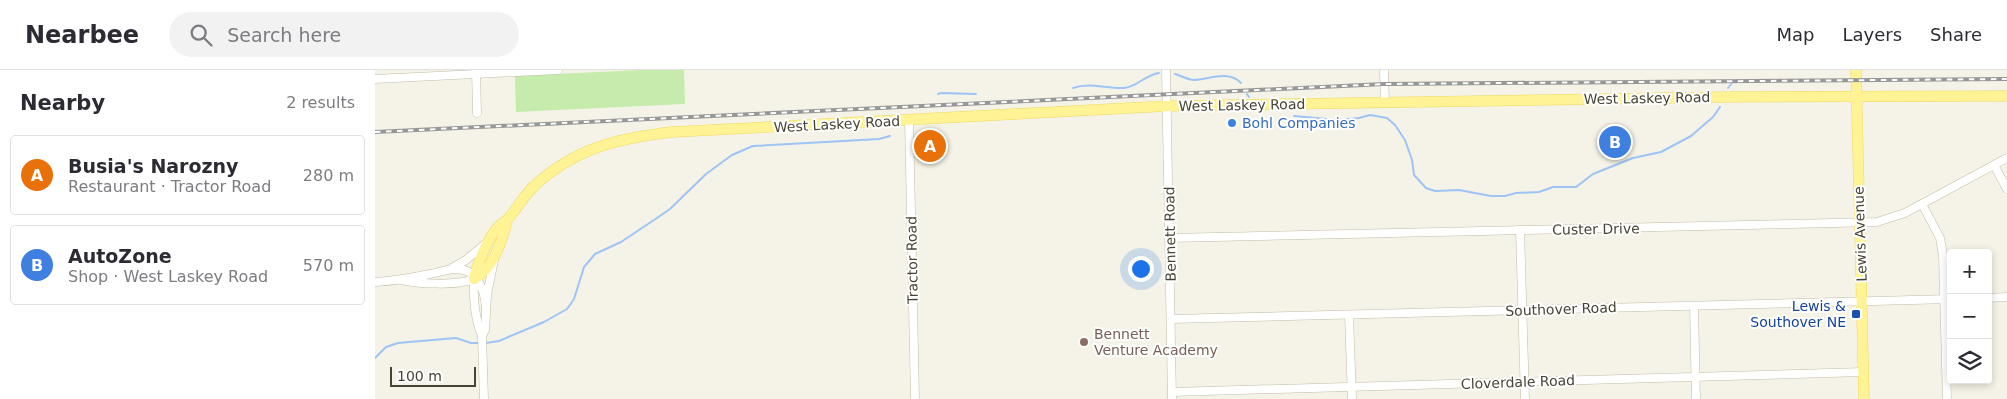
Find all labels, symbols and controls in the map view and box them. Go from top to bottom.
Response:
search box [169,12,519,57]
text: Nearbee [25,21,139,49]
icon: search [187,21,215,49]
text: Search here [227,24,341,46]
text: Map [1776,24,1814,45]
text: Layers [1842,24,1902,45]
text: Share [1930,24,1982,45]
street label: West Laskey Road [1584,89,1710,107]
text: Nearby [20,91,105,115]
text: 2 results [286,93,355,112]
street label: West Laskey Road [1179,96,1305,114]
street label: West Laskey Road [773,113,901,135]
place label: Bohl Companies [1242,115,1356,131]
marker: Bohl Companies [1226,117,1238,129]
pin: B [1599,123,1631,161]
pin: A [914,127,946,165]
text: Busia's Narozny [68,155,239,177]
text: A [31,166,43,185]
text: 280 m [303,166,354,185]
text: Restaurant · Tractor Road [68,177,271,196]
street label: Bennett Road [1161,186,1179,282]
street label: Lewis Avenue [1850,186,1870,282]
street label: Tractor Road [903,216,921,305]
street label: Custer Drive [1552,220,1640,238]
text: AutoZone [68,245,172,267]
map controls [1947,249,1992,384]
button: + [1947,249,1992,294]
text: B [31,256,43,275]
text: 570 m [303,256,354,275]
your location [1128,256,1154,282]
text: Shop · West Laskey Road [68,267,268,286]
button: − [1947,294,1992,339]
place label: Lewis & Southover NE [1750,298,1846,330]
street label: Southover Road [1505,299,1617,319]
marker: Lewis & Southover NE [1850,308,1862,320]
place label: Bennett Venture Academy [1094,326,1218,358]
marker: Bennett Venture Academy [1078,336,1090,348]
button: layers [1947,339,1992,384]
scale bar [390,364,476,387]
text: 100 m [397,368,442,384]
street label: Cloverdale Road [1461,372,1575,392]

